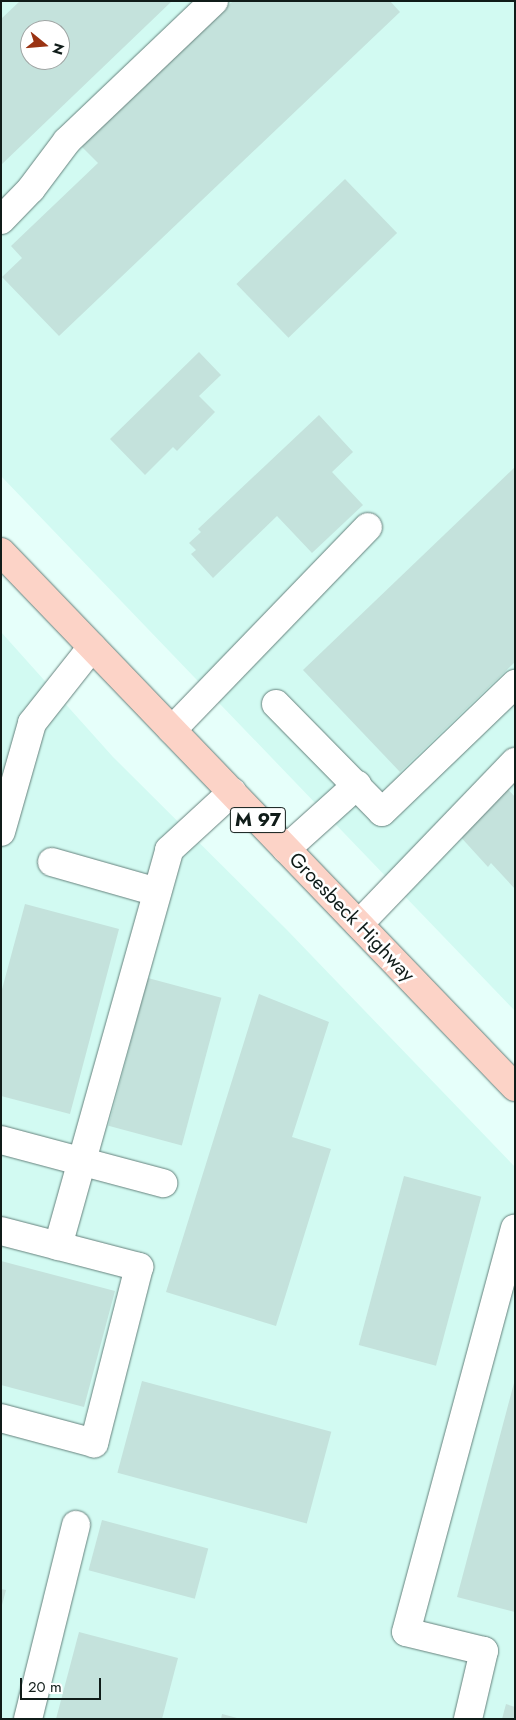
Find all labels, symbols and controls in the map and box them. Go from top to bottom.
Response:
north arrow [20,20,70,70]
text: N [47,41,70,57]
road number: M 97 [229,804,287,836]
street label: Groesbeck Highway [284,847,420,987]
scale bar [22,1668,104,1700]
text: 20 m [28,1676,62,1698]

